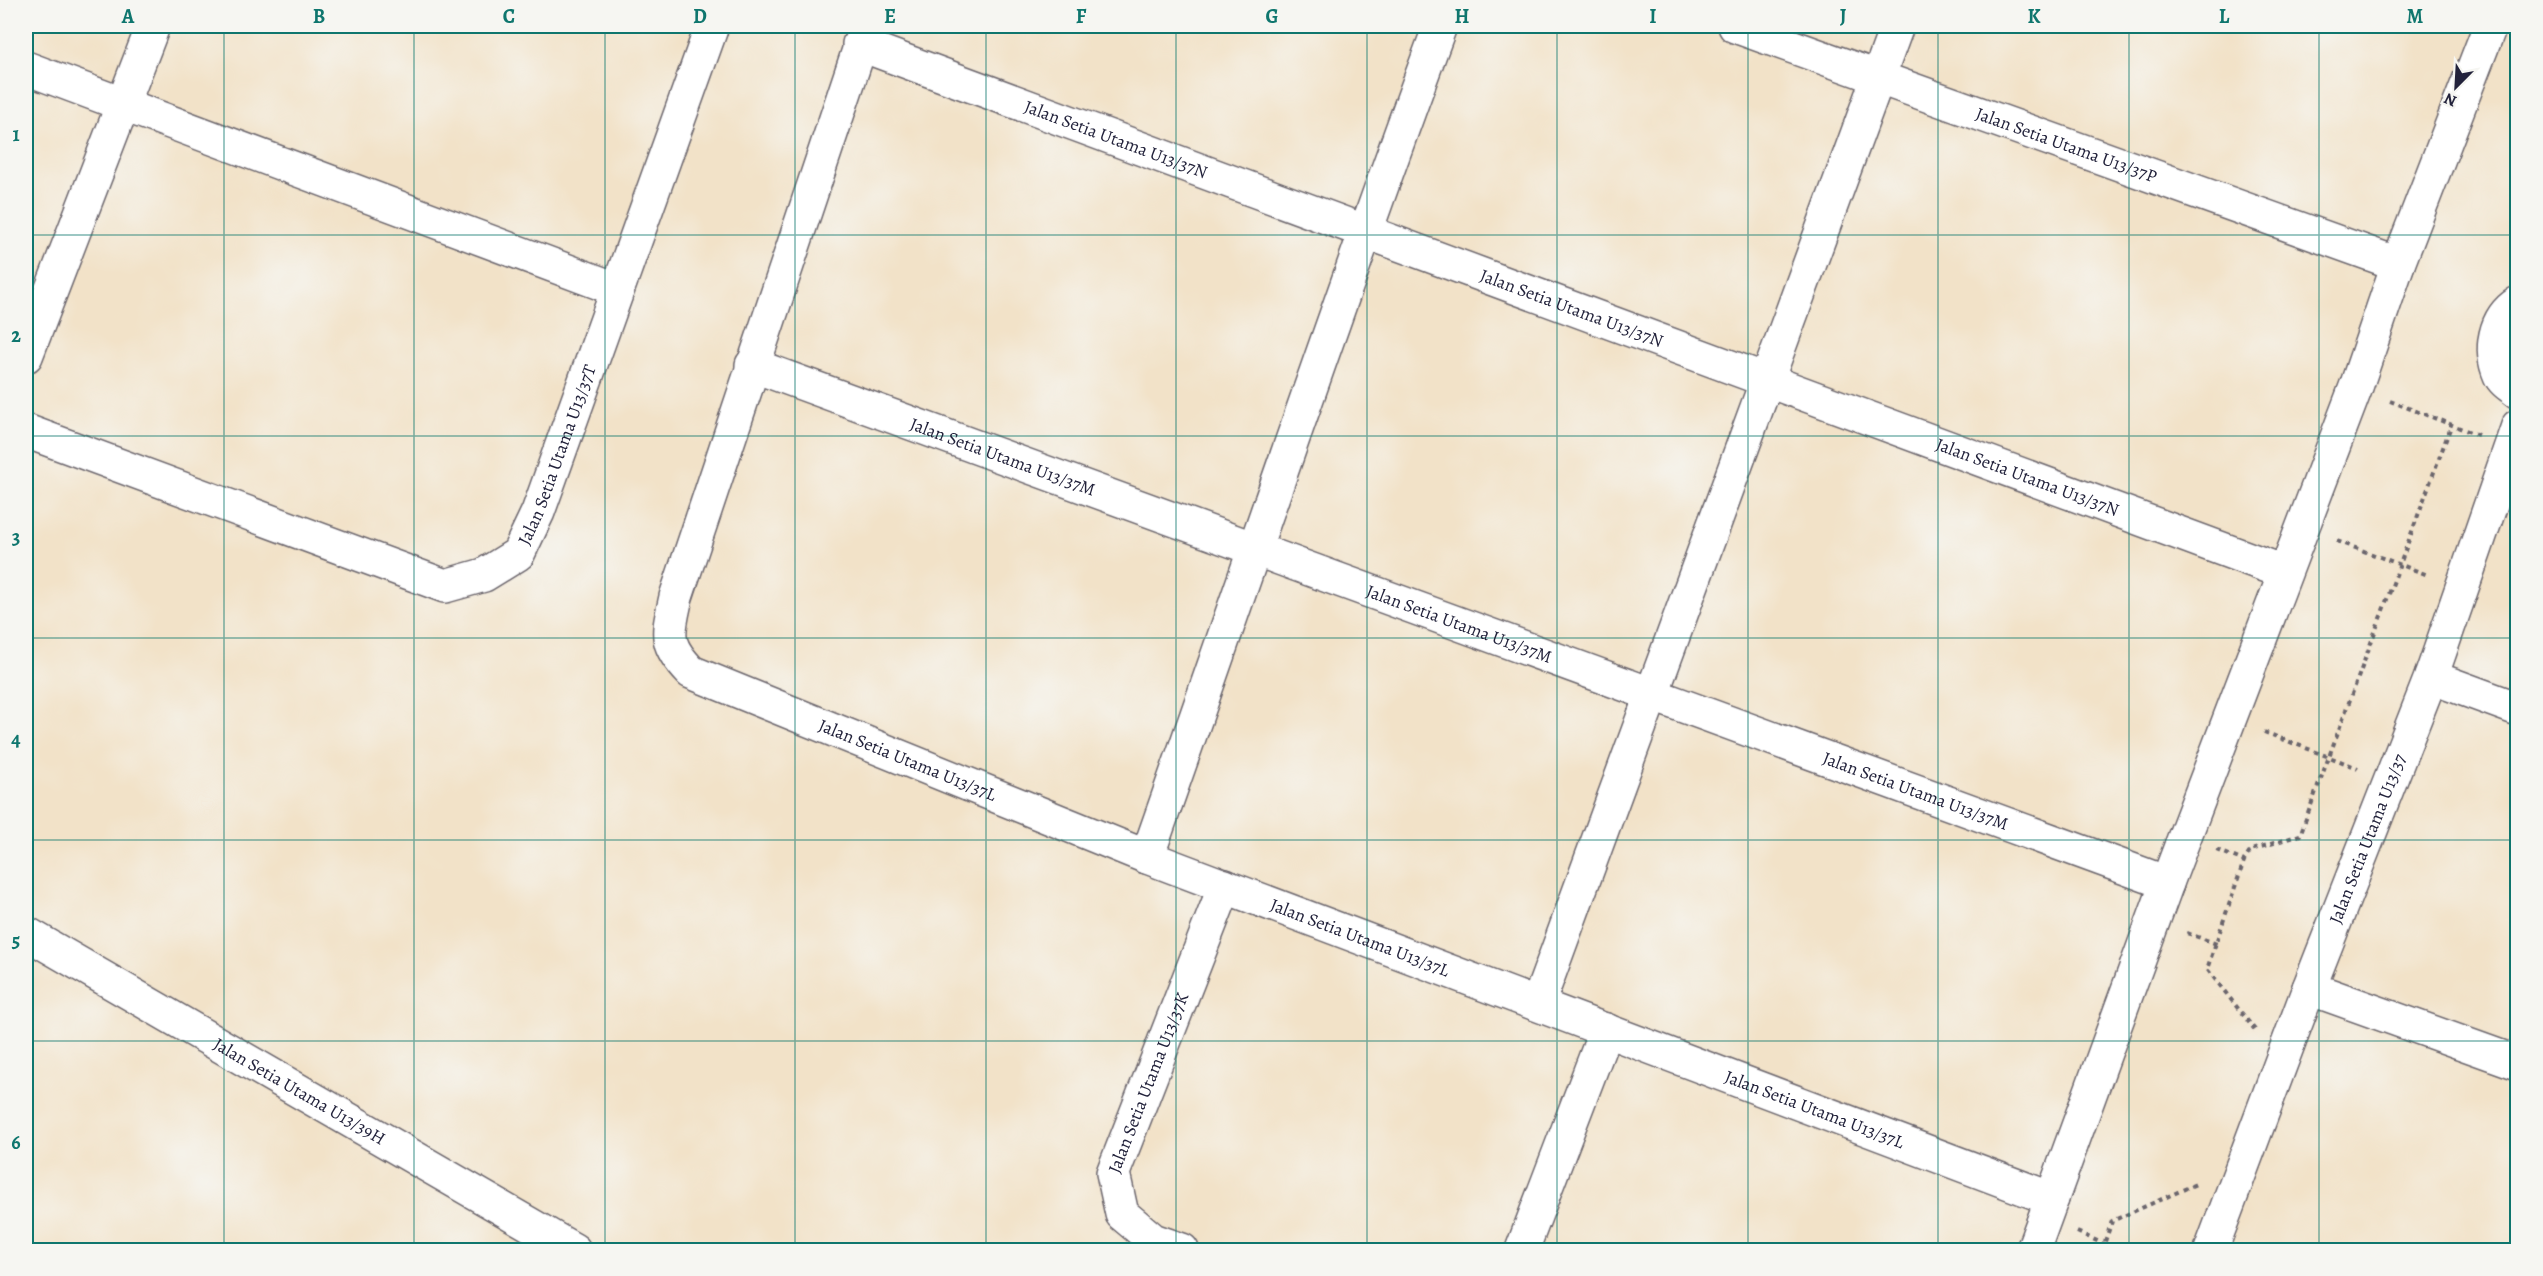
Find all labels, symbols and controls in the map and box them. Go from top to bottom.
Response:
text: A [121,3,135,30]
text: B [313,3,325,30]
text: C [503,3,515,30]
text: D [693,3,707,30]
text: E [884,3,896,30]
text: F [1076,3,1087,30]
text: G [1265,3,1279,30]
text: H [1455,3,1470,30]
text: I [1649,3,1657,30]
text: J [1840,3,1847,30]
text: K [2027,3,2041,30]
text: L [2219,3,2230,30]
text: M [2407,3,2424,30]
north arrow [2426,57,2486,117]
text: N [2440,87,2460,112]
street label: Jalan Setia Utama U13/37N [1021,94,1211,184]
street label: Jalan Setia Utama U13/37P [1973,101,2160,188]
text: 1 [12,121,20,148]
street label: Jalan Setia Utama U13/37N [1477,263,1667,353]
text: 2 [11,322,21,349]
street label: Jalan Setia Utama U13/37T [512,361,602,549]
street label: Jalan Setia Utama U13/37M [907,412,1099,502]
street label: Jalan Setia Utama U13/37N [1932,432,2122,522]
text: 3 [12,524,20,551]
street label: Jalan Setia Utama U13/37M [1363,579,1555,669]
street label: Jalan Setia Utama U13/37L [815,713,1001,807]
text: 4 [11,726,21,753]
street label: Jalan Setia Utama U13/37M [1819,746,2012,836]
street label: Jalan Setia Utama U13/37 [2323,750,2412,927]
street label: Jalan Setia Utama U13/37L [1267,893,1454,983]
text: 5 [12,927,20,954]
street label: Jalan Setia Utama U13/37K [1102,988,1195,1177]
street label: Jalan Setia Utama U13/39H [209,1032,390,1150]
street label: Jalan Setia Utama U13/37L [1721,1064,1908,1154]
text: 6 [11,1129,21,1156]

